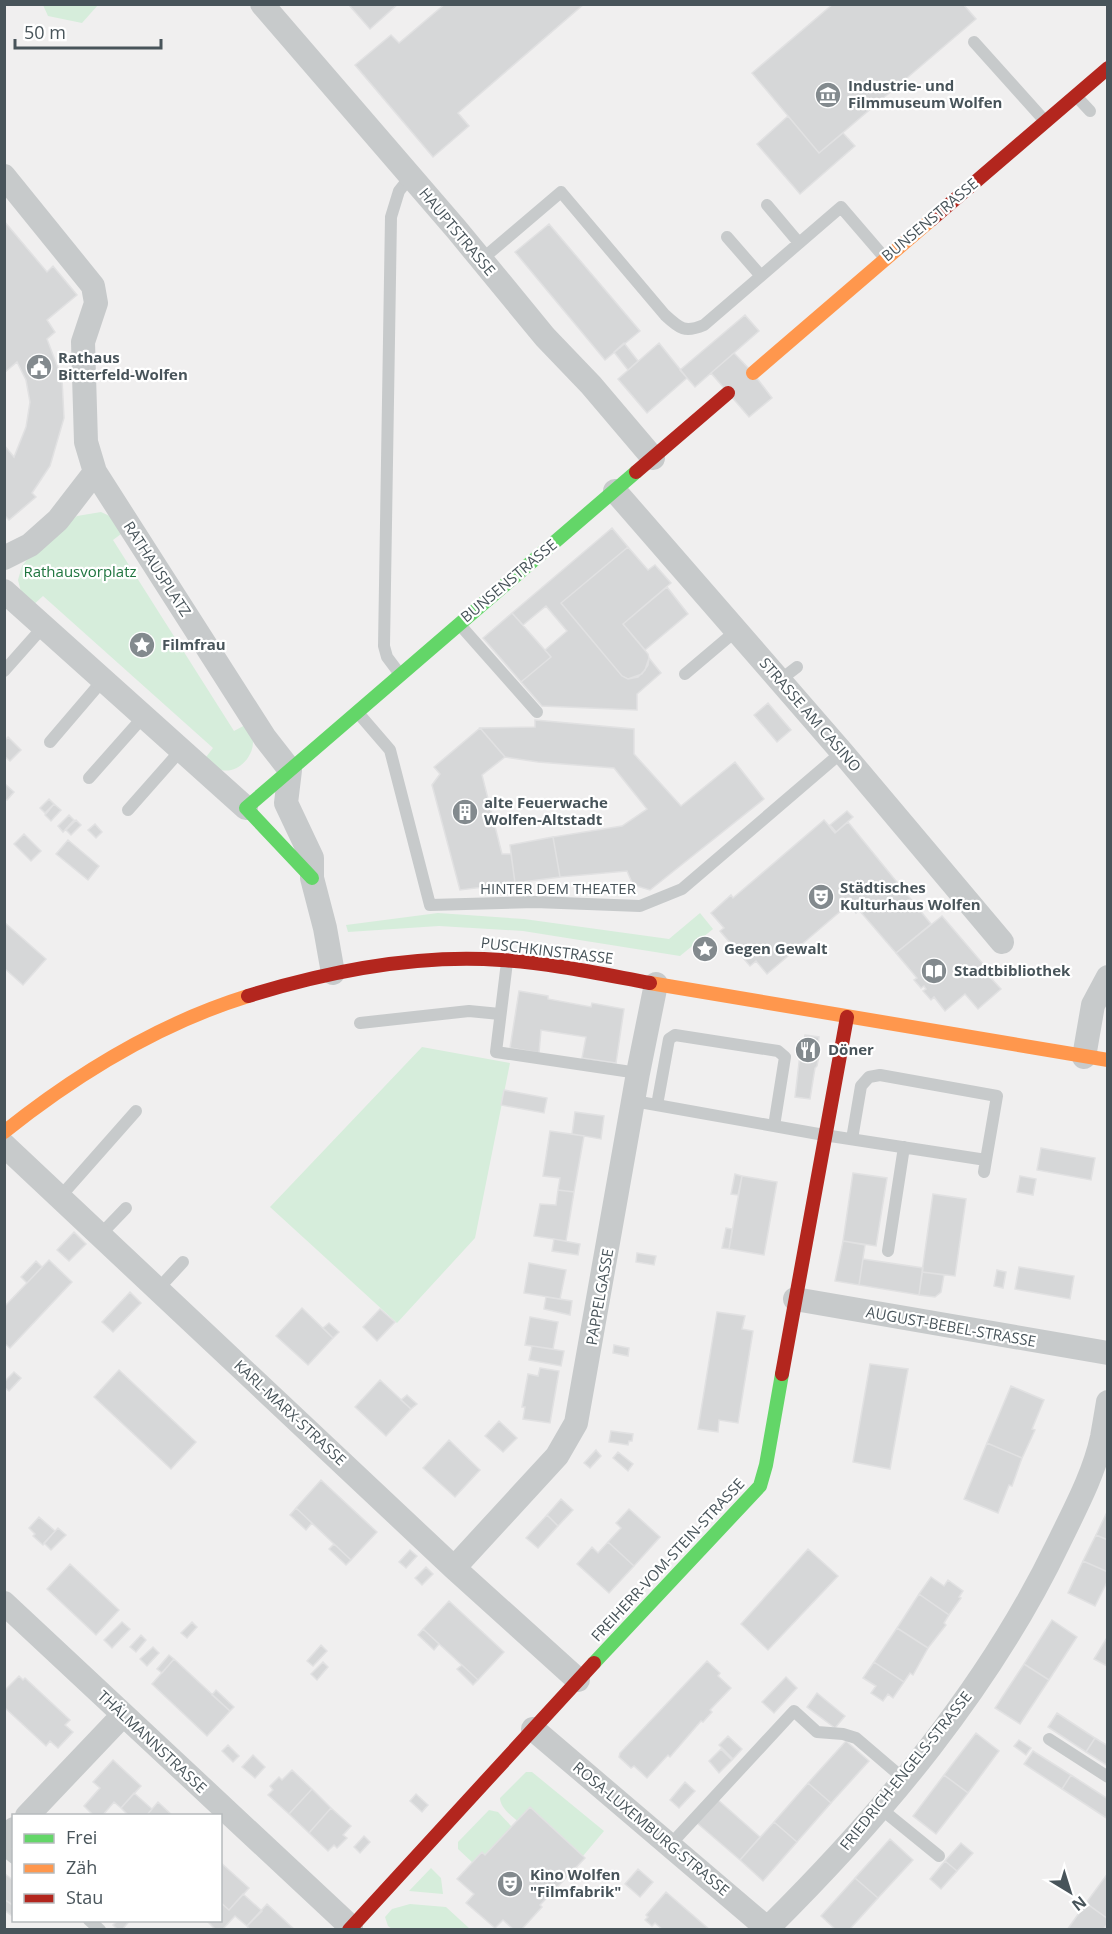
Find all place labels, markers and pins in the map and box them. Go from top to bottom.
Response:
place label: Industrie- und Filmmuseum Wolfen [848,75,1002,112]
museum icon: Industrie- und Filmmuseum Wolfen [813,80,843,110]
place label: Rathaus Bitterfeld-Wolfen [58,347,188,384]
public building icon: Rathaus Bitterfeld-Wolfen [24,352,54,382]
place icon: Filmfrau [127,630,157,660]
place label: Filmfrau [162,634,226,654]
place label: alte Feuerwache Wolfen-Altstadt [484,792,608,829]
building icon: alte Feuerwache Wolfen-Altstadt [450,797,480,827]
place label: Städtisches Kulturhaus Wolfen [840,877,981,914]
theatre icon: Städtisches Kulturhaus Wolfen [806,882,836,912]
place icon: Gegen Gewalt [690,934,720,964]
place label: Gegen Gewalt [724,938,828,958]
library icon: Stadtbibliothek [919,956,949,986]
place label: Stadtbibliothek [954,960,1071,980]
restaurant icon: Döner [793,1035,823,1065]
place label: Döner [828,1039,874,1059]
place label: Kino Wolfen "Filmfabrik" [530,1864,621,1901]
theatre icon: Kino Wolfen "Filmfabrik" [495,1869,525,1899]

